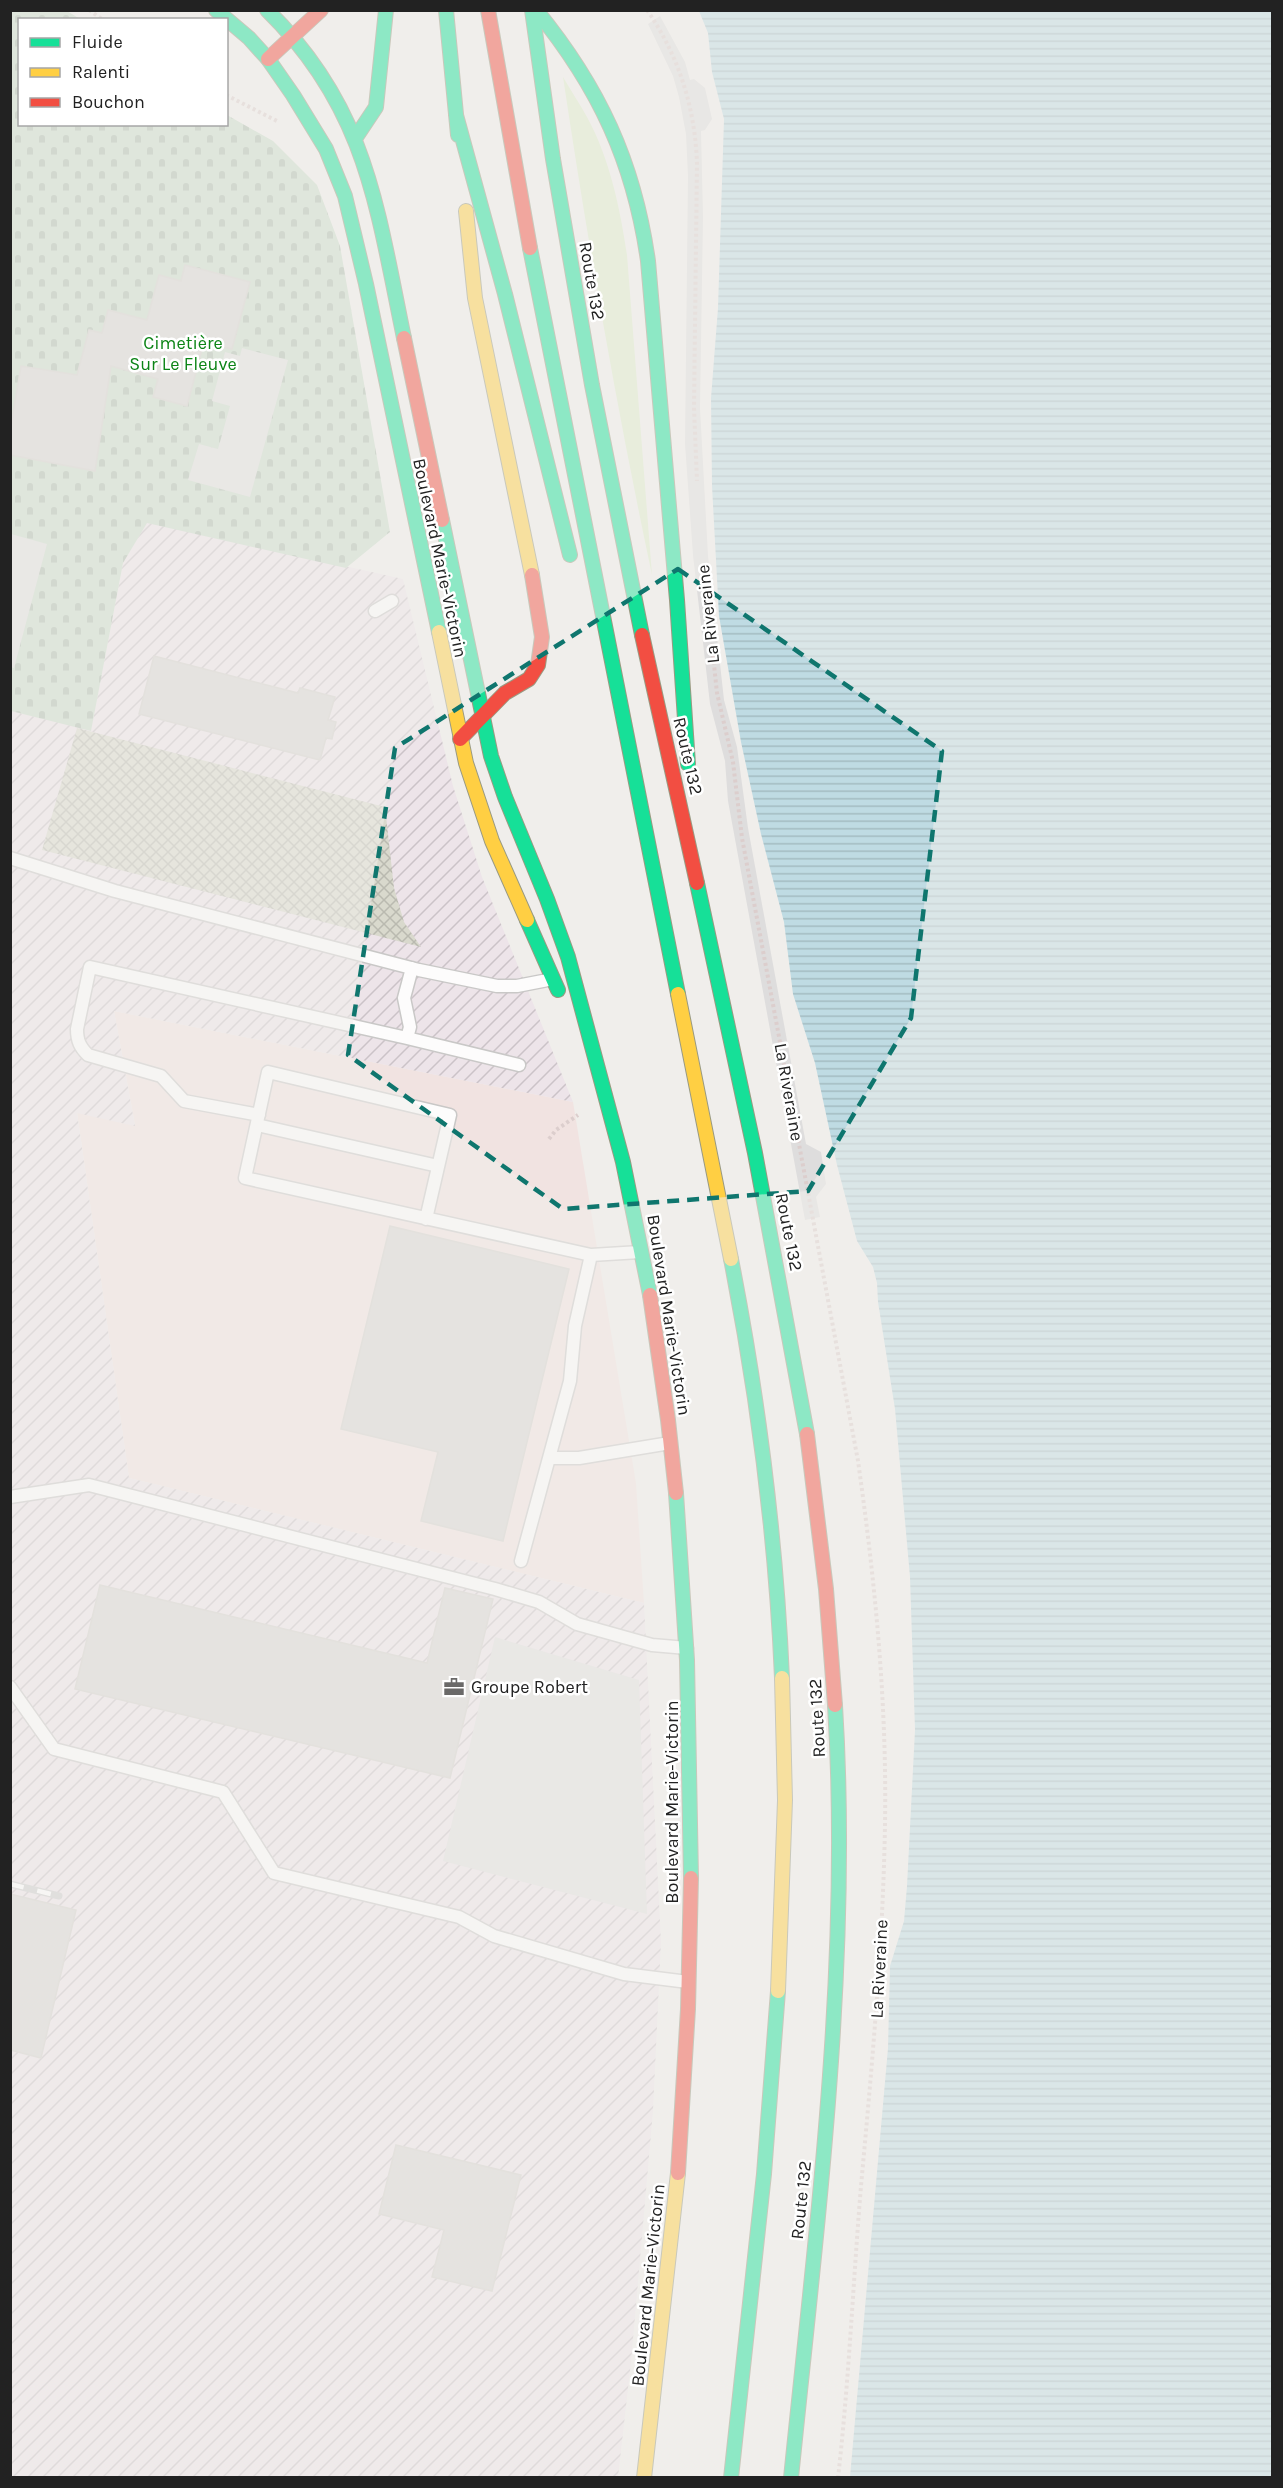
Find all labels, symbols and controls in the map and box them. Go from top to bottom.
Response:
legend [18,18,228,126]
text: Fluide [72,31,123,53]
text: Ralenti [72,61,130,83]
text: Bouchon [72,91,145,113]
street label: Route 132 [574,240,610,322]
park label: Cimetière Sur Le Fleuve [129,332,237,375]
street label: Boulevard Marie-Victorin [408,456,472,660]
street label: La Riveraine [692,564,724,664]
street label: Route 132 [668,715,708,797]
street label: La Riveraine [770,1041,808,1143]
street label: Route 132 [771,1191,807,1273]
street label: Boulevard Marie-Victorin [642,1213,696,1417]
office icon: Groupe Robert [442,1675,466,1699]
place label: Groupe Robert [471,1676,588,1698]
street label: Route 132 [804,1678,830,1758]
street label: Boulevard Marie-Victorin [661,1700,683,1904]
street label: La Riveraine [865,1919,893,2019]
street label: Route 132 [786,2160,816,2240]
street label: Boulevard Marie-Victorin [626,2183,670,2387]

